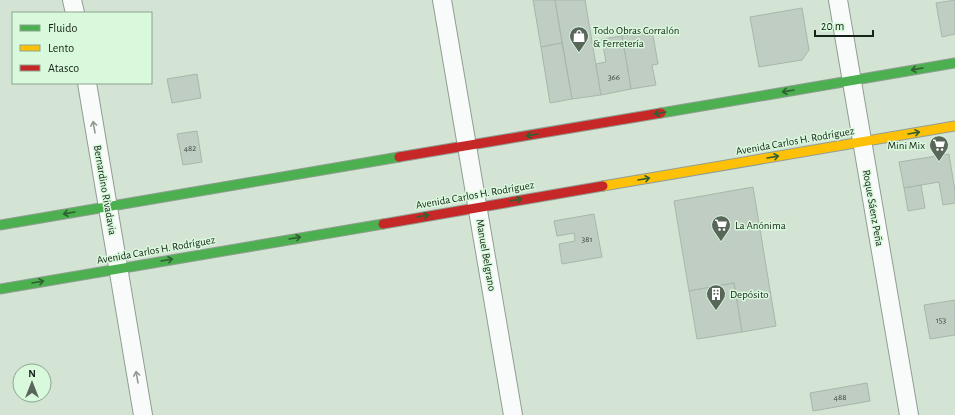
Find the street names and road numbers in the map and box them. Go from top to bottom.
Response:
street label: Avenida Carlos H. Rodríguez [735,125,856,157]
street label: Bernardino Rivadavia [92,144,118,236]
street label: Roque Sáenz Peña [861,169,885,247]
street label: Avenida Carlos H. Rodríguez [415,179,536,211]
street label: Manuel Belgrano [474,218,498,292]
street label: Avenida Carlos H. Rodríguez [96,234,217,266]

